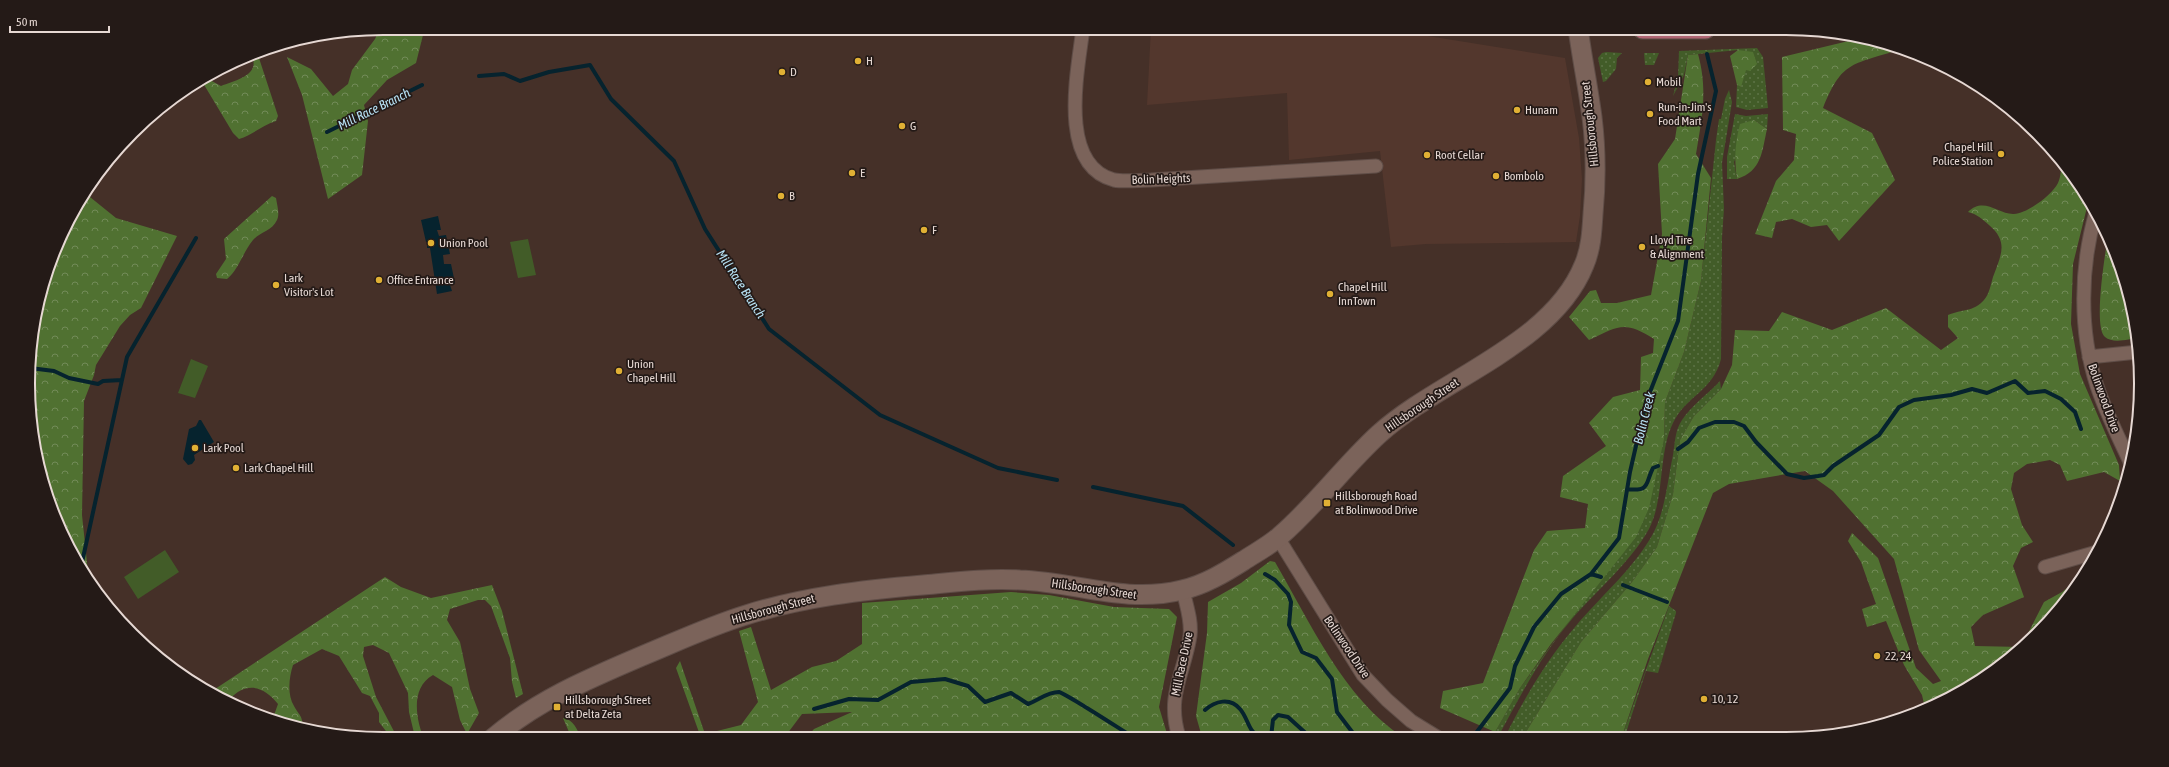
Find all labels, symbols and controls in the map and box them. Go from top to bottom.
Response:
scale bar [10,8,109,34]
text: 50 m [16,15,38,29]
place label: H [866,54,873,68]
marker: H [853,56,863,66]
place label: D [790,65,797,79]
marker: D [777,67,787,77]
place label: Mobil [1656,75,1682,89]
marker: Mobil [1643,77,1653,87]
street label: Hillsborough Street [1579,80,1601,167]
water label: Mill Race Branch [335,85,413,133]
place label: Run-in-Jim's Food Mart [1658,100,1711,128]
place label: Hunam [1525,103,1558,117]
marker: Hunam [1512,105,1522,115]
marker: Run-in-Jim's Food Mart [1645,109,1655,119]
place label: G [910,119,916,133]
marker: G [897,121,907,131]
place label: Chapel Hill Police Station [1932,140,1994,168]
place label: Root Cellar [1435,148,1484,162]
marker: Chapel Hill Police Station [1996,149,2006,159]
marker: Root Cellar [1422,150,1432,160]
place label: E [860,166,865,180]
marker: E [847,168,857,178]
place label: Bombolo [1504,169,1544,183]
street label: Bolin Heights [1131,171,1191,187]
marker: Bombolo [1491,171,1501,181]
place label: B [789,189,795,203]
marker: B [776,191,786,201]
place label: F [932,223,937,237]
marker: F [919,225,929,235]
place label: Lloyd Tire & Alignment [1650,233,1705,261]
place label: Union Pool [439,236,489,250]
marker: Union Pool [426,238,436,248]
marker: Lloyd Tire & Alignment [1637,242,1647,252]
water label: Mill Race Branch [713,247,769,322]
place label: Lark Visitor's Lot [284,271,334,299]
place label: Office Entrance [387,273,454,287]
marker: Office Entrance [374,275,384,285]
marker: Lark Visitor's Lot [271,280,281,290]
place label: Chapel Hill InnTown [1338,280,1388,308]
marker: Chapel Hill InnTown [1325,289,1335,299]
place label: Union Chapel Hill [627,357,677,385]
street label: Bolinwood Drive [2085,362,2123,434]
marker: Union Chapel Hill [614,366,624,376]
street label: Hillsborough Street [1383,375,1462,435]
water label: Bolin Creek [1630,390,1658,446]
place label: Lark Pool [203,441,245,455]
marker: Lark Pool [190,443,200,453]
place label: Lark Chapel Hill [244,461,314,475]
marker: Lark Chapel Hill [231,463,241,473]
place label: Hillsborough Road at Bolinwood Drive [1335,489,1418,517]
marker: Hillsborough Road at Bolinwood Drive [1322,498,1332,508]
street label: Hillsborough Street [1051,576,1138,602]
street label: Hillsborough Street [730,591,817,627]
street label: Bolinwood Drive [1321,613,1373,681]
street label: Mill Race Drive [1168,631,1196,697]
place label: 22, 24 [1885,649,1912,663]
marker: 22, 24 [1872,651,1882,661]
place label: 10, 12 [1712,692,1738,706]
place label: Hillsborough Street at Delta Zeta [565,693,651,721]
marker: 10, 12 [1699,694,1709,704]
marker: Hillsborough Street at Delta Zeta [552,702,562,712]

